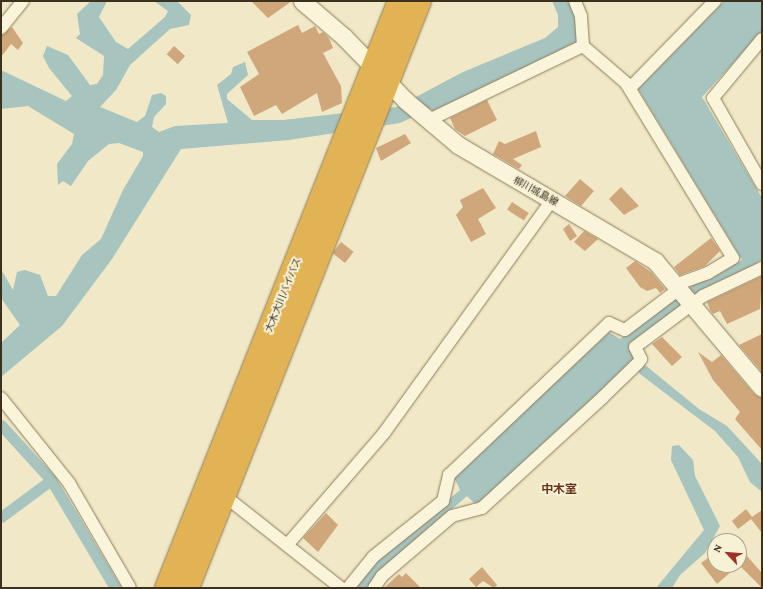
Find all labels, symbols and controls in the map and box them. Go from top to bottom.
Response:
street label: 柳川城島線 [511,174,561,208]
street label: 大木大川バイパス [262,256,304,334]
district label: 中木室 [541,483,577,497]
north arrow [707,533,747,573]
text: N [710,542,724,554]

